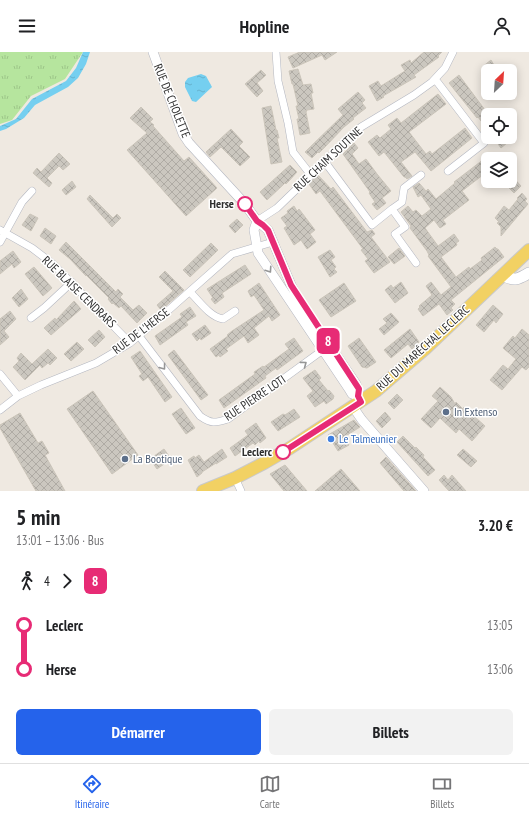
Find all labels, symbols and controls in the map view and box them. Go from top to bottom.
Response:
icon: menu [16,15,38,37]
text: Hopline [240,15,289,38]
icon: person [491,15,513,37]
street label: RUE DE CHOLETTE [151,62,194,140]
north arrow [481,64,517,100]
map controls [481,64,517,188]
button: locate [481,108,517,144]
street label: RUE CHAIM SOUTINE [290,123,365,194]
button: layers [481,152,517,188]
place label: Herse [210,196,234,211]
marker: Herse [237,196,253,212]
street label: RUE BLAISE CENDRARS [39,252,120,331]
one-way arrow [264,266,272,273]
street label: RUE DU MARÉCHAL LECLERC [373,301,473,393]
street label: RUE DE L'HERSE [109,304,172,357]
line badge: 8 [315,328,341,354]
text: 8 [325,332,331,350]
one-way arrow [158,362,165,369]
one-way arrow [299,362,306,369]
street label: RUE PIERRE LOTI [221,372,288,424]
place label: In Extenso [454,404,497,419]
marker: In Extenso [441,407,451,417]
place label: Le Talmeunier [339,431,397,446]
marker: Le Talmeunier [326,434,336,444]
place label: Leclerc [242,444,273,459]
marker: Leclerc [275,444,291,460]
place label: La Bootique [133,451,182,466]
marker: La Bootique [120,454,130,464]
text: 5 min [16,503,60,531]
text: 3.20 € [478,516,513,535]
text: 13:01 – 13:06 · Bus [16,532,104,549]
icon: walk [16,570,38,592]
icon: forward [56,570,78,592]
text: 8 [92,572,99,590]
text: 4 [44,573,50,590]
text: Leclerc [46,616,83,635]
text: 13:05 [487,617,513,634]
text: Herse [46,660,76,679]
text: 13:06 [487,661,513,678]
button: Démarrer [16,709,261,755]
button: Billets [269,709,513,755]
tab: Itinéraire [75,773,109,811]
tab: Carte [259,773,281,811]
tab: Billets [430,773,454,811]

